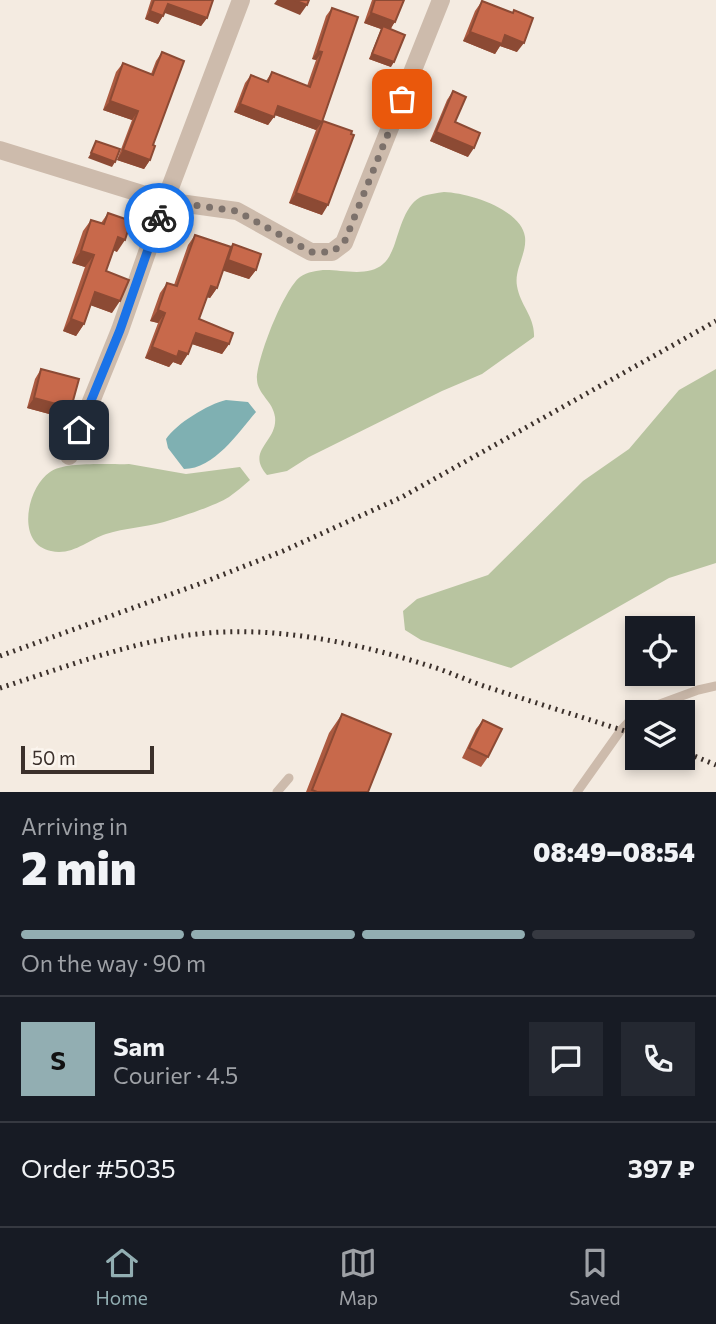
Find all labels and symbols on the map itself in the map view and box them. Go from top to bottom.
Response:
pin [372,69,432,129]
courier [124,183,194,253]
pin [49,400,109,460]
scale bar [21,743,154,775]

